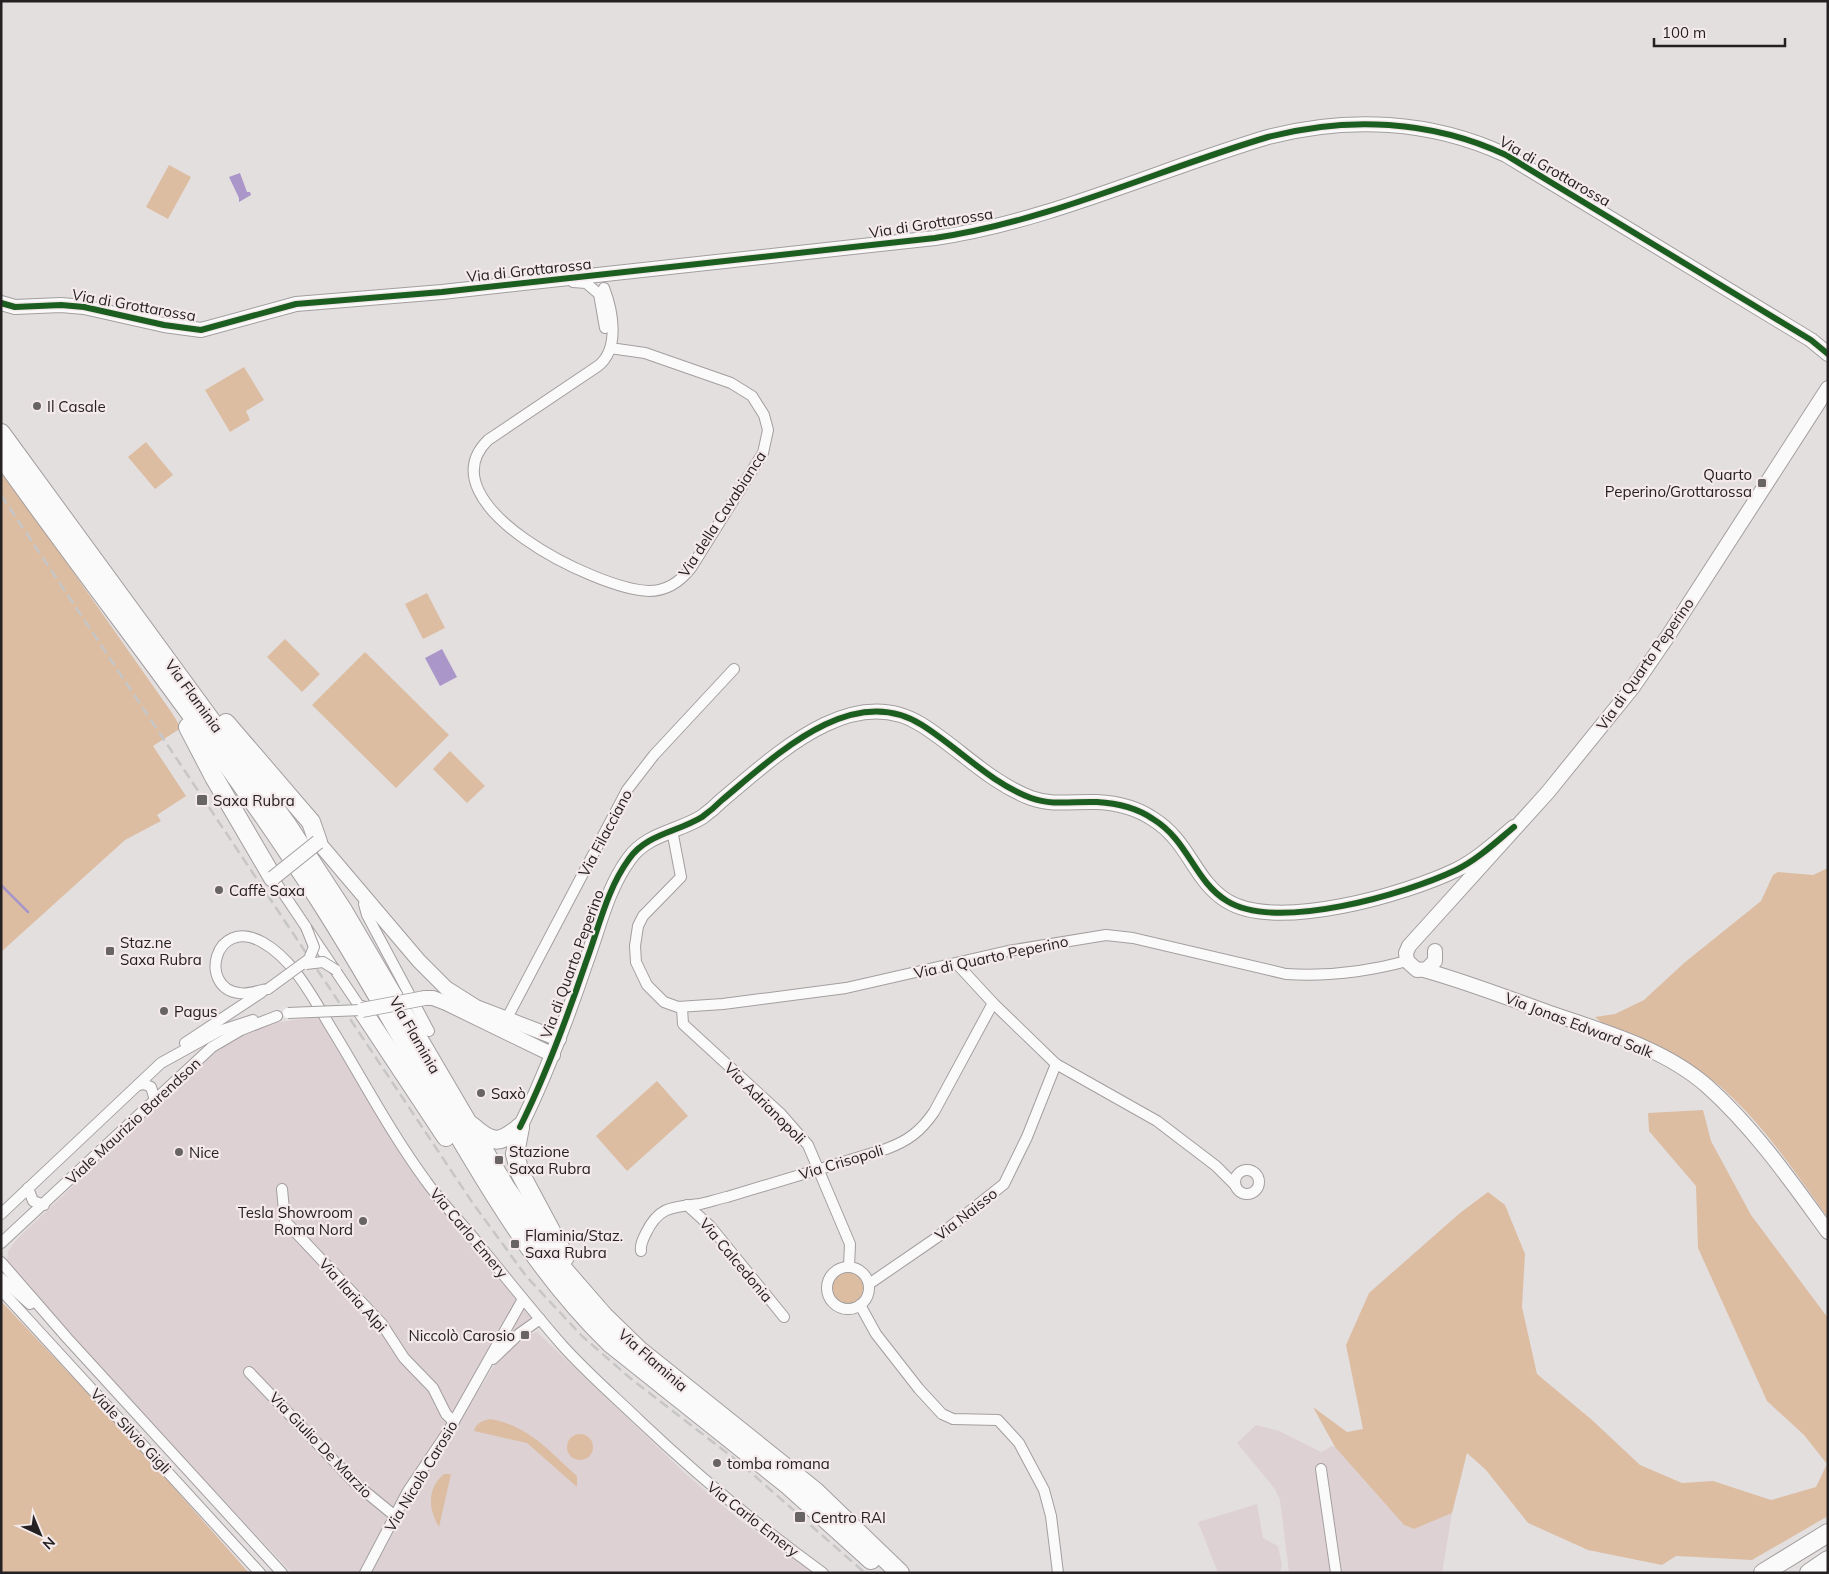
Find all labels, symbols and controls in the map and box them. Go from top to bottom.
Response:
scale bar [1654,15,1785,47]
text: 100 m [1662,23,1706,42]
street label: Via di Grottarossa [1496,131,1614,211]
street label: Via di Grottarossa [868,204,994,242]
street label: Via di Grottarossa [466,254,592,286]
street label: Via di Grottarossa [71,285,197,325]
place label: Il Casale [47,397,106,416]
marker: Il Casale [31,400,43,412]
street label: Via della Cavabianca [674,447,770,581]
place label: Quarto Peperino/Grottarossa [1605,465,1752,501]
marker: Quarto Peperino/Grottarossa [1756,477,1768,489]
street label: Via di Quarto Peperino [1592,594,1698,734]
street label: Via Flaminia [161,656,227,736]
street label: Via Filacciano [574,786,636,880]
place label: Saxa Rubra [213,791,295,810]
marker: Saxa Rubra [195,793,209,807]
place label: Caffè Saxa [229,881,305,900]
marker: Caffè Saxa [213,884,225,896]
street label: Via di Quarto Peperino [536,887,608,1041]
street label: Via di Quarto Peperino [912,931,1070,983]
place label: Staz.ne Saxa Rubra [120,933,202,969]
marker: Staz.ne Saxa Rubra [104,945,116,957]
street label: Via Jonas Edward Salk [1502,988,1656,1062]
street label: Via Flaminia [385,993,445,1077]
place label: Pagus [174,1002,218,1021]
marker: Pagus [158,1005,170,1017]
street label: Viale Maurizio Barendson [62,1054,204,1188]
street label: Via Adrianopoli [720,1058,810,1148]
place label: Saxò [491,1084,526,1103]
marker: Saxò [475,1087,487,1099]
street label: Via Crisopoli [797,1140,885,1184]
place label: Stazione Saxa Rubra [509,1142,591,1178]
place label: Nice [189,1143,219,1162]
marker: Nice [173,1146,185,1158]
marker: Stazione Saxa Rubra [493,1154,505,1166]
street label: Via Carlo Emery [426,1184,512,1282]
street label: Via Naisso [931,1184,1001,1244]
place label: Tesla Showroom Roma Nord [238,1203,353,1239]
street label: Via Calcedonia [695,1214,777,1306]
marker: Tesla Showroom Roma Nord [357,1215,369,1227]
place label: Flaminia/Staz. Saxa Rubra [525,1226,623,1262]
marker: Flaminia/Staz. Saxa Rubra [509,1238,521,1250]
street label: Via Ilaria Alpi [315,1254,391,1336]
street label: Via Flaminia [614,1325,692,1395]
place label: Niccolò Carosio [409,1326,515,1345]
marker: Niccolò Carosio [519,1329,531,1341]
street label: Viale Silvio Gigli [87,1384,175,1478]
street label: Via Giulio De Marzio [265,1388,377,1502]
street label: Via Nicolò Carosio [380,1417,462,1535]
place label: tomba romana [727,1454,830,1473]
marker: tomba romana [711,1457,723,1469]
street label: Via Carlo Emery [703,1477,803,1561]
place label: Centro RAI [811,1508,886,1527]
north arrow [15,1509,65,1559]
marker: Centro RAI [793,1510,807,1524]
text: N [39,1533,59,1553]

